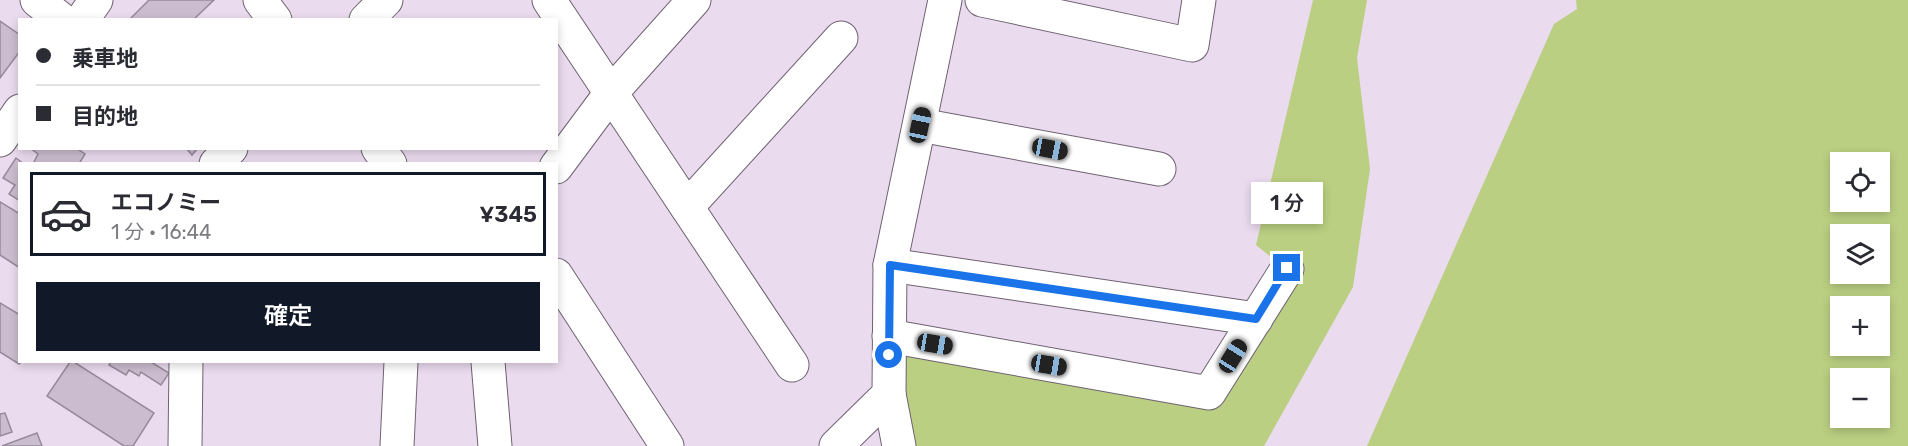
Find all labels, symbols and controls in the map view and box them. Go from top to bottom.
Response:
text: 乗車地 [72,45,138,72]
text: 目的地 [72,103,138,130]
car [907,106,933,144]
car [1031,137,1069,161]
map controls [1830,152,1890,428]
button: locate [1830,152,1890,212]
callout: 1 分 [1251,181,1323,223]
icon: car [39,187,93,241]
text: エコノミー [111,189,221,216]
text: 1 分 [1270,191,1304,215]
text: ¥345 [480,201,537,228]
text: 1 分 · 16:44 [111,220,211,244]
button: layers [1830,224,1890,284]
route end [1273,254,1300,281]
button: 確定 [36,282,540,351]
button: + [1830,296,1890,356]
car [916,332,954,356]
car [1216,336,1250,376]
route start [875,341,902,368]
car [1030,353,1068,377]
button: − [1830,368,1890,428]

